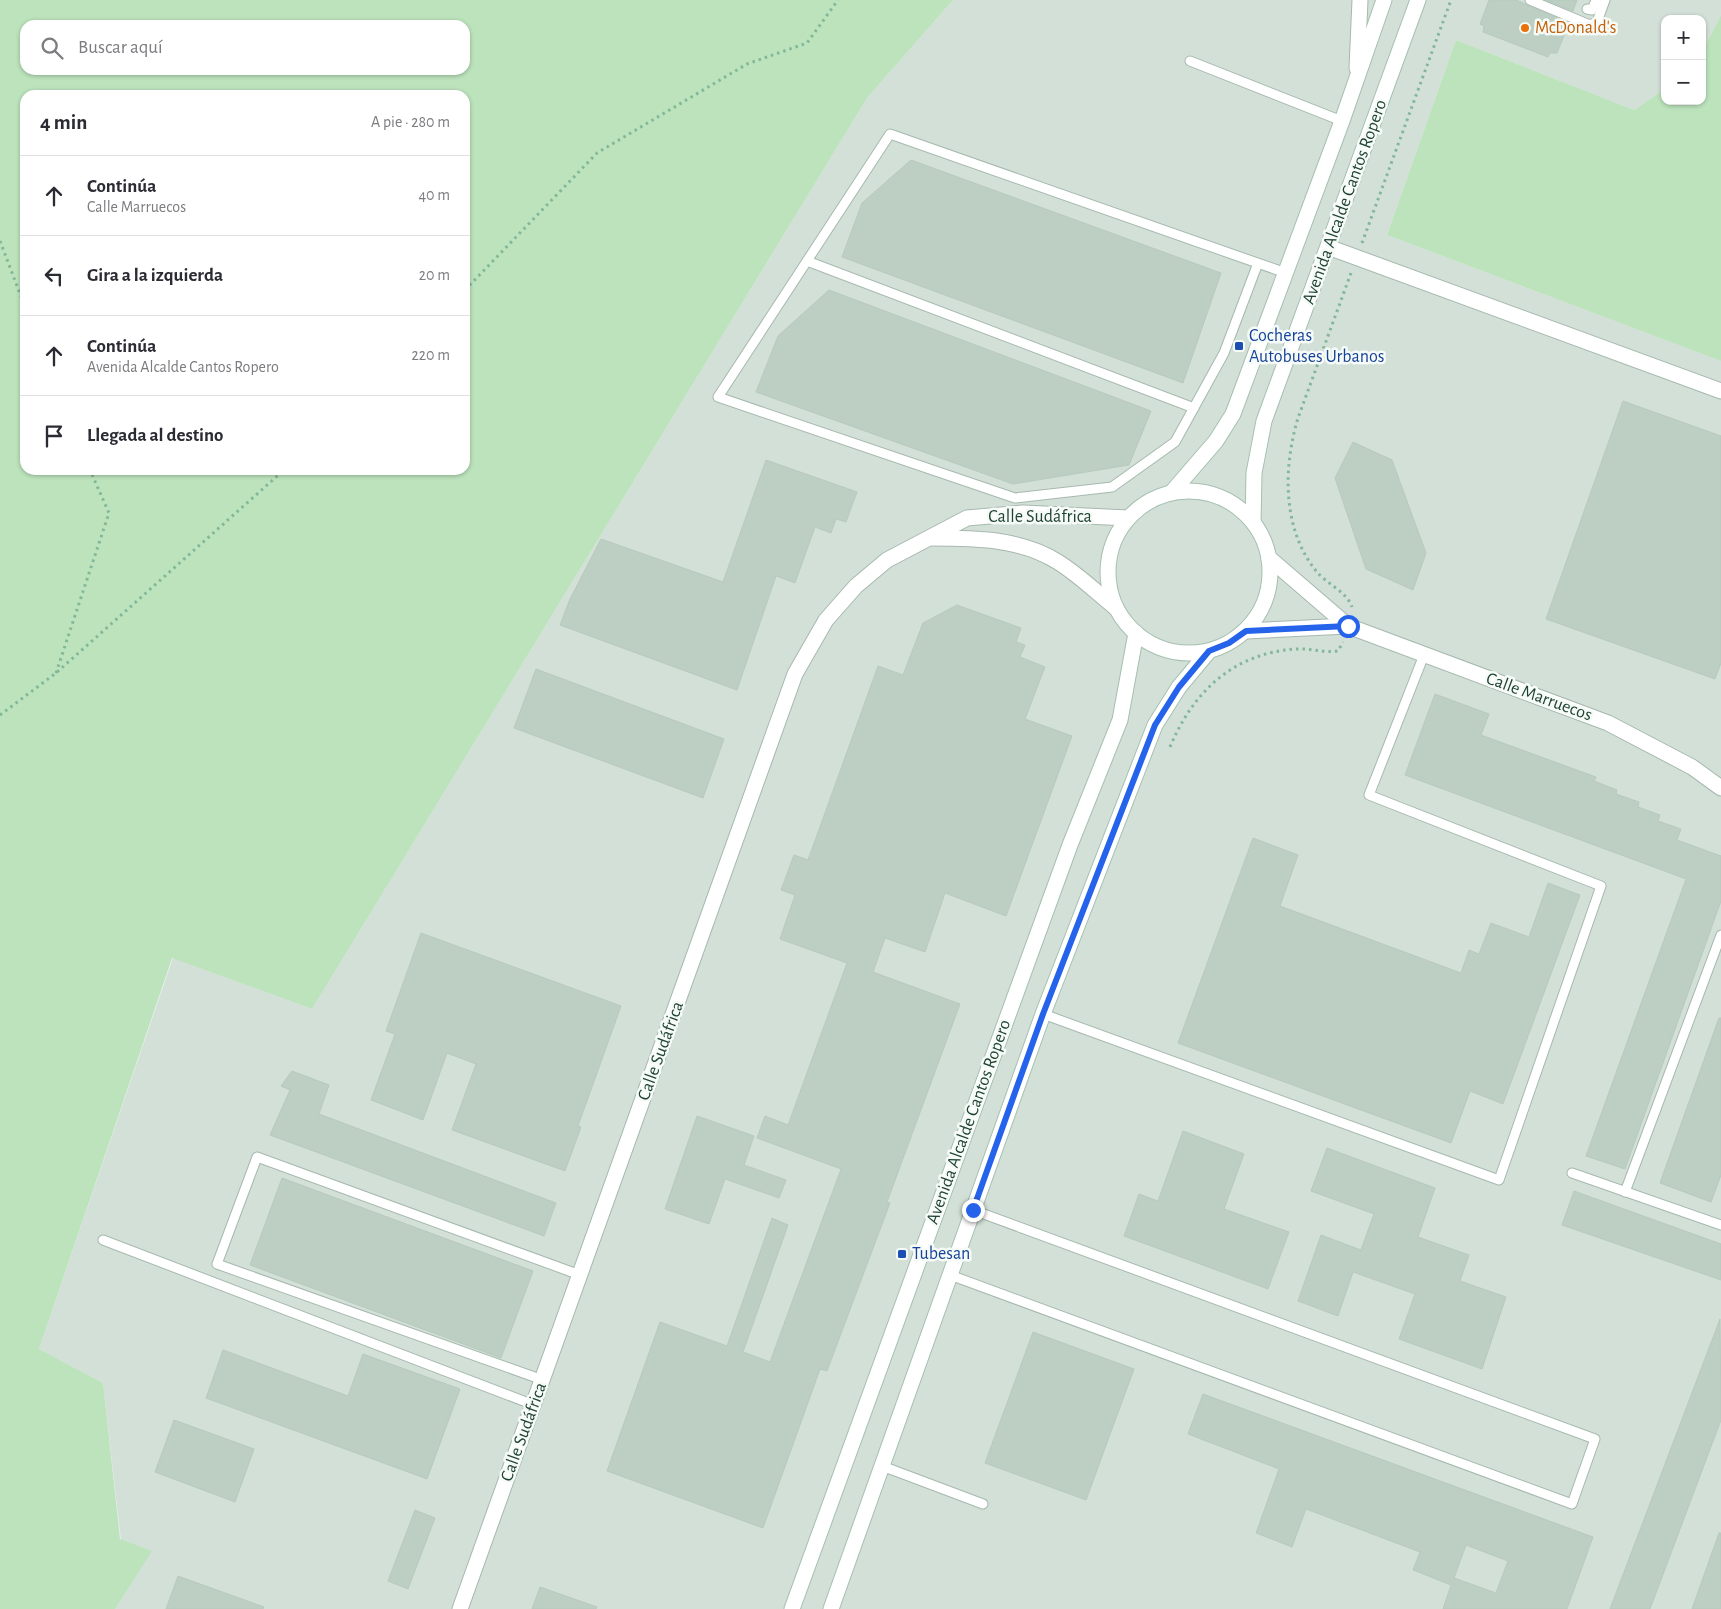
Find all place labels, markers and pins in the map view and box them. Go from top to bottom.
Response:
place label: McDonald's [1535,19,1617,37]
marker: McDonald's [1519,22,1531,34]
place label: Cocheras Autobuses Urbanos [1249,327,1385,366]
marker: Cocheras Autobuses Urbanos [1233,340,1245,352]
place label: Tubesan [912,1245,970,1263]
marker: Tubesan [896,1248,908,1260]

